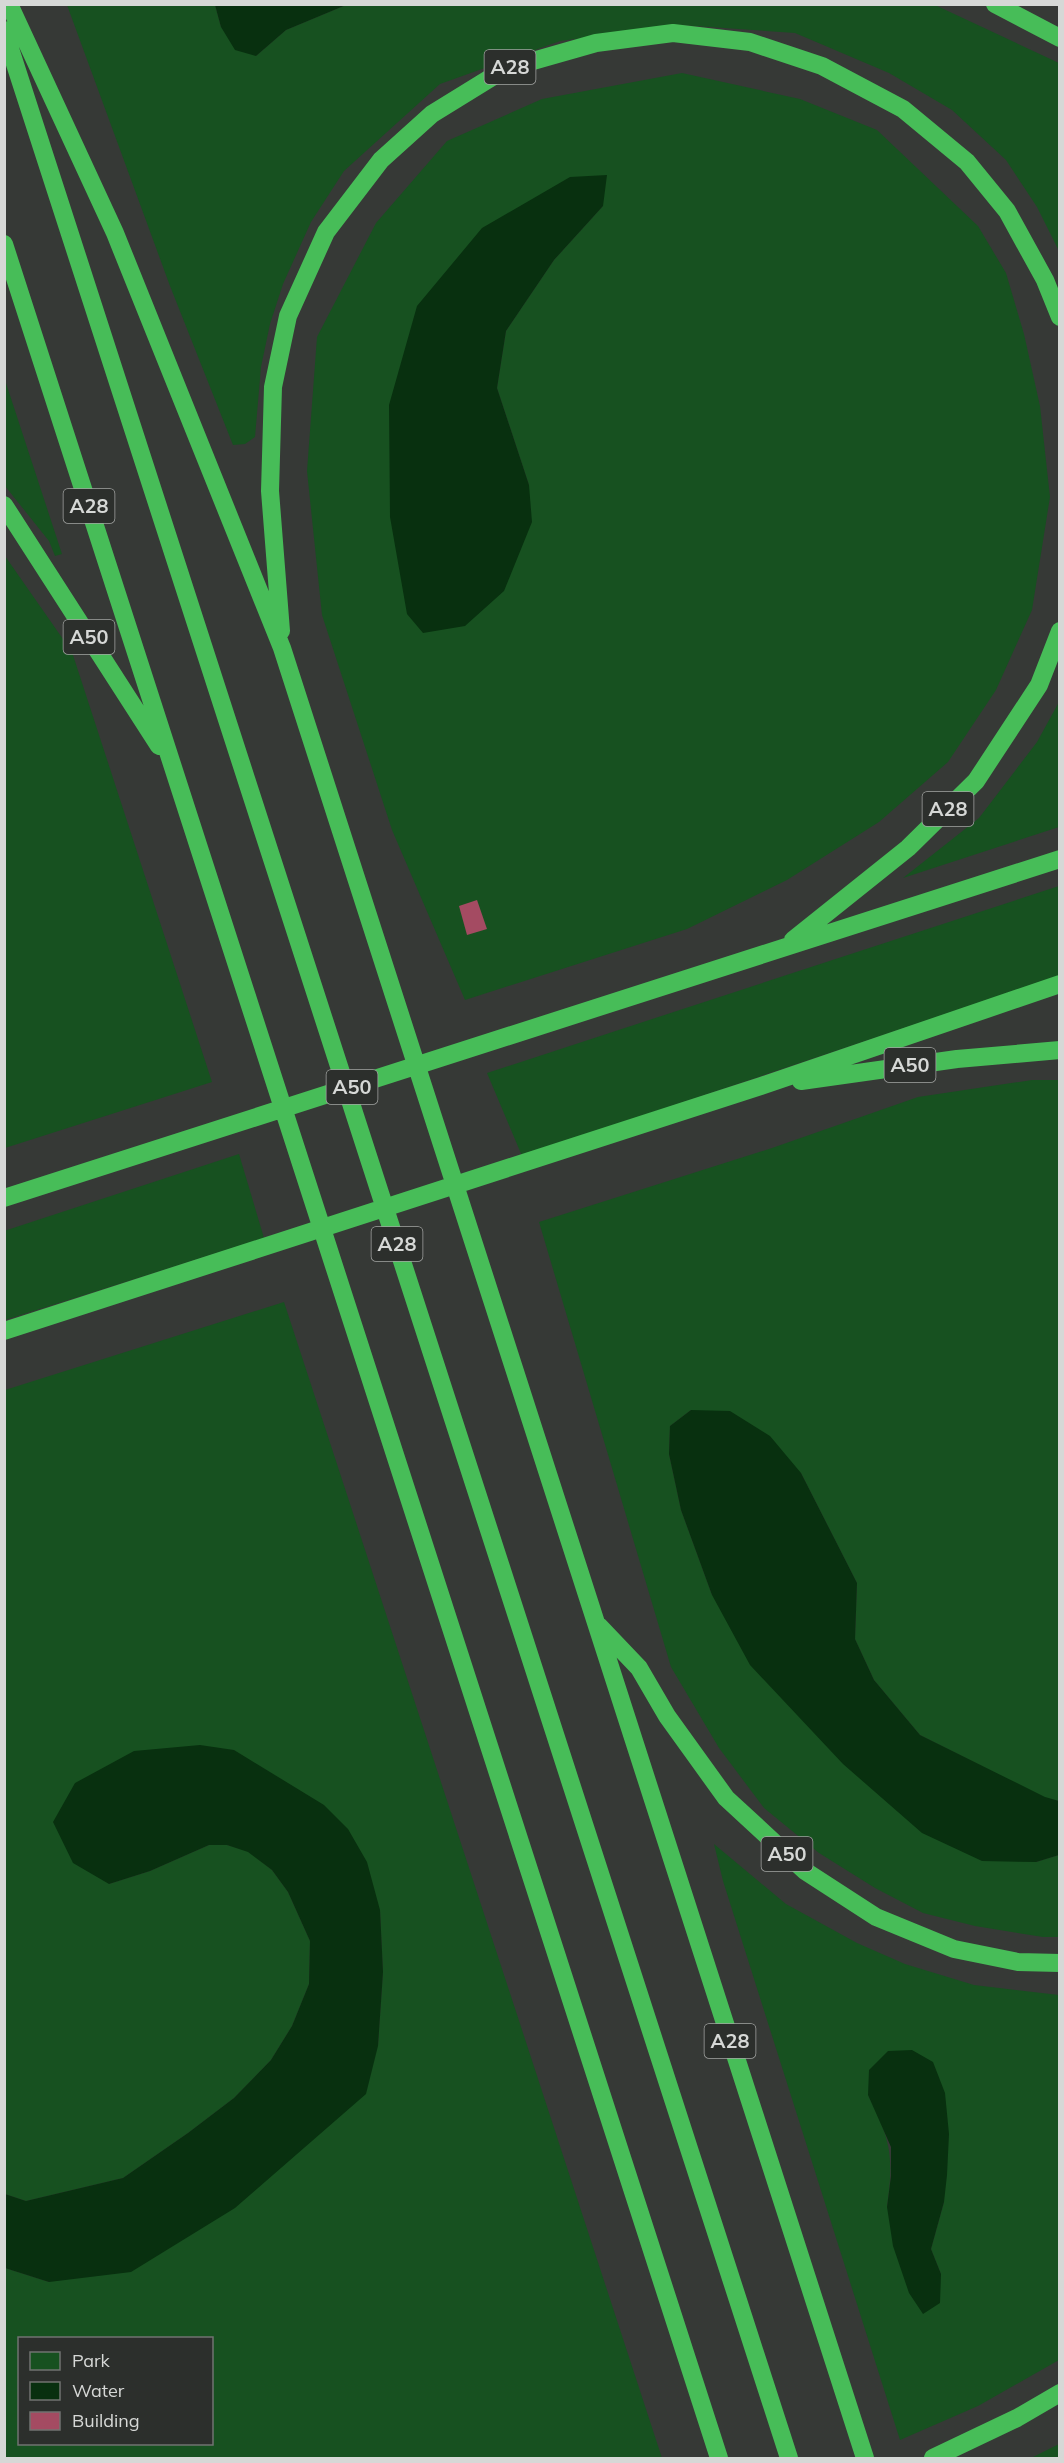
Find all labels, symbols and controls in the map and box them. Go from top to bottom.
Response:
road number: A28 [484,50,536,84]
road number: A28 [64,489,115,523]
road number: A50 [64,620,115,654]
road number: A28 [922,792,974,826]
road number: A50 [884,1048,936,1082]
road number: A50 [326,1070,378,1104]
road number: A28 [372,1227,422,1261]
road number: A50 [762,1837,812,1871]
road number: A28 [704,2024,756,2058]
legend [18,2337,213,2445]
text: Park [72,2349,111,2372]
text: Water [72,2379,125,2402]
text: Building [72,2409,140,2432]

